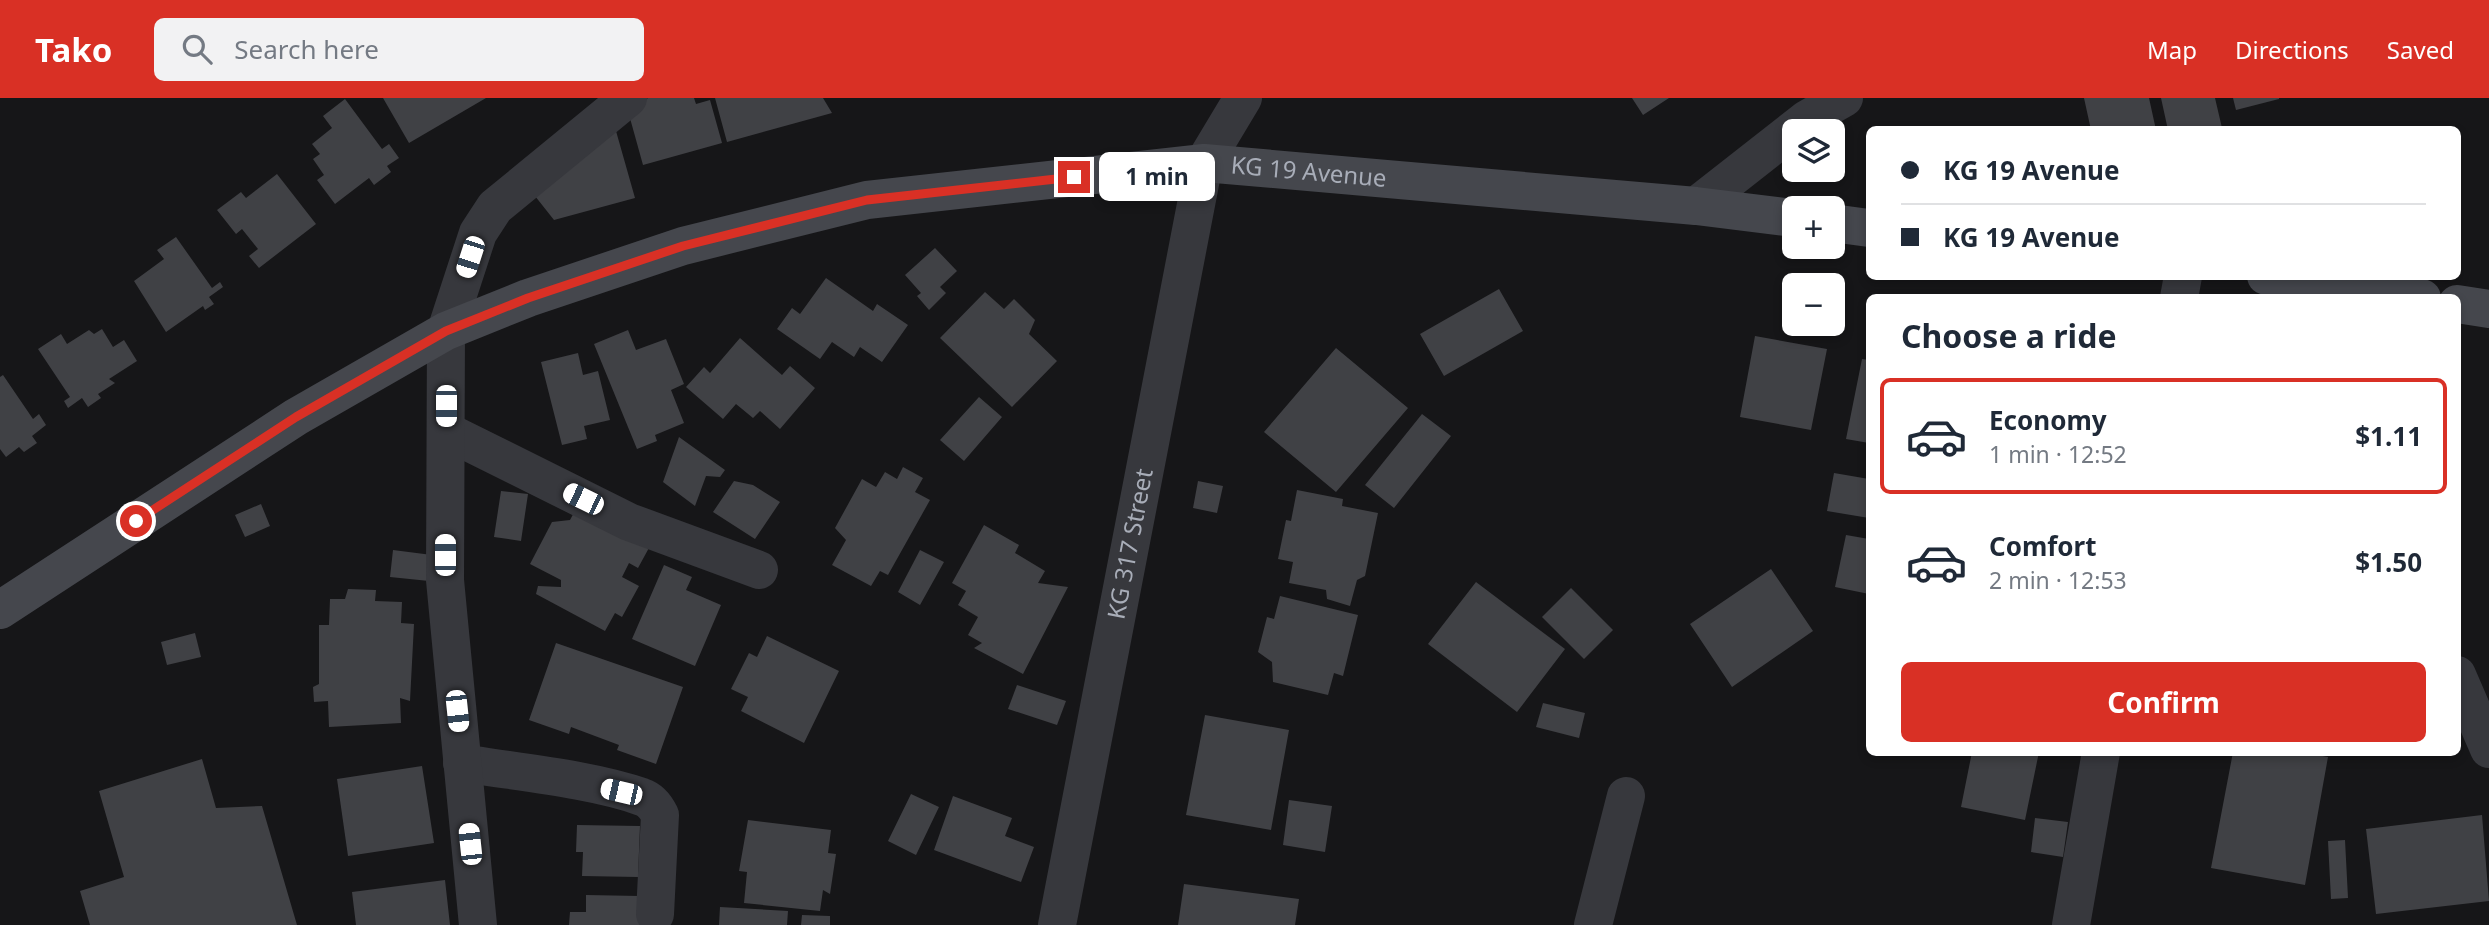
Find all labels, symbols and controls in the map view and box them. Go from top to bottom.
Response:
search box [154,18,644,81]
text: Tako [35,27,112,72]
icon: search [178,30,216,68]
text: Search here [234,31,379,67]
text: Map [2147,33,2197,66]
text: Directions [2235,33,2349,66]
text: Saved [2387,33,2454,66]
map controls [1782,119,1845,336]
button: layers [1782,119,1845,182]
street label: KG 19 Avenue [1230,147,1388,194]
text: KG 19 Avenue [1943,152,2120,188]
callout: 1 min [1098,153,1214,202]
text: 1 min [1125,160,1189,192]
route end [1058,161,1090,193]
button: + [1782,196,1845,259]
text: KG 19 Avenue [1943,219,2120,255]
car [454,234,487,280]
button: − [1782,273,1845,336]
text: Choose a ride [1901,314,2117,357]
car [436,385,457,427]
text: Economy [1989,402,2107,438]
icon: car [1905,405,1968,468]
text: $1.11 [2355,418,2422,454]
text: 1 min · 12:52 [1989,438,2127,470]
street label: KG 317 Street [1098,465,1160,622]
car [560,480,607,518]
route start [120,505,152,537]
text: Comfort [1989,528,2097,564]
icon: car [1905,531,1968,594]
car [435,534,456,576]
text: $1.50 [2355,544,2422,580]
text: 2 min · 12:53 [1989,564,2127,596]
button: Confirm [1901,662,2426,742]
car [445,689,470,733]
car [599,777,644,807]
car [458,822,483,866]

